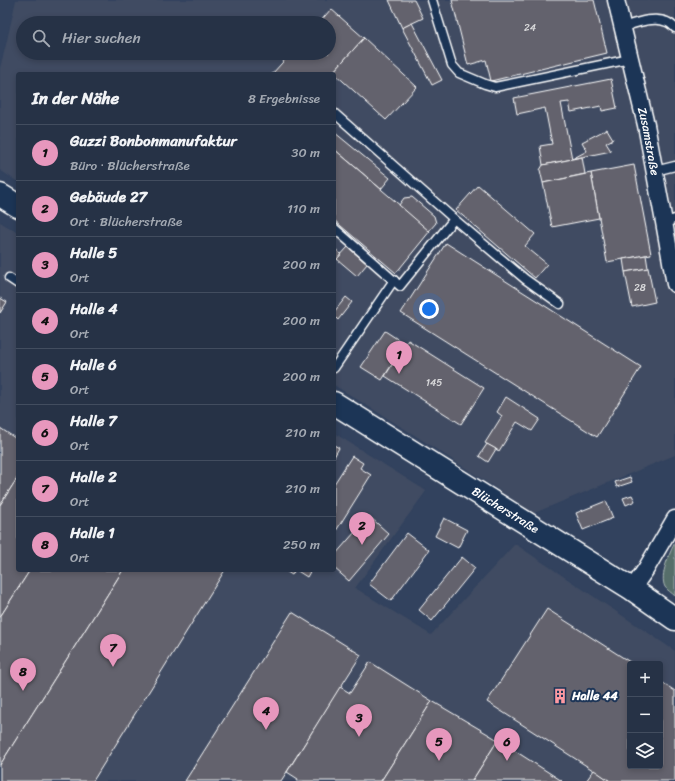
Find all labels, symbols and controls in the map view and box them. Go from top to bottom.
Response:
search box [16,16,336,60]
house number: 24 [524,19,536,37]
text: Hier suchen [62,25,141,51]
icon: search [30,27,52,49]
text: In der Nähe [32,83,119,113]
text: 8 Ergebnisse [248,87,320,110]
street label: Zusamstraße [631,105,666,177]
text: Guzzi Bonbonmanufaktur [70,128,237,154]
text: 1 [42,141,48,164]
text: 30 m [291,141,320,164]
text: Büro · Blücherstraße [70,154,190,177]
text: Gebäude 27 [70,184,147,210]
text: 2 [41,197,49,220]
text: 110 m [287,197,320,220]
text: Ort · Blücherstraße [70,210,182,233]
text: Halle 5 [70,240,117,266]
text: 3 [41,253,49,276]
text: 200 m [283,253,320,276]
text: Ort [70,266,89,289]
house number: 28 [634,279,646,297]
text: Halle 4 [70,296,118,322]
your location [419,299,439,319]
text: 4 [41,309,49,332]
text: 200 m [283,309,320,332]
text: Ort [70,322,89,345]
pin: 1 [386,341,412,374]
text: Halle 6 [70,352,117,378]
text: 5 [41,365,49,388]
text: 200 m [283,365,320,388]
house number: 145 [426,374,442,392]
text: Ort [70,378,89,401]
text: Halle 7 [70,408,117,434]
text: 6 [41,421,49,444]
text: 210 m [285,421,320,444]
text: Ort [70,434,89,457]
text: Halle 2 [70,464,117,490]
text: 7 [41,477,49,500]
text: 210 m [285,477,320,500]
street label: Blücherstraße [467,480,544,540]
text: Ort [70,490,89,513]
pin: 2 [349,512,375,545]
text: Halle 1 [70,520,115,546]
text: 8 [41,533,49,556]
text: 250 m [283,533,320,556]
text: Ort [70,546,89,569]
pin: 7 [100,634,126,667]
pin: 8 [10,658,36,691]
map controls [627,661,663,769]
button: + [627,661,663,697]
place label: Halle 44 [571,685,618,707]
building icon: Halle 44 [551,687,569,705]
pin: 4 [253,697,279,730]
button: − [627,697,663,733]
pin: 3 [346,704,372,737]
pin: 5 [426,728,452,761]
pin: 6 [494,728,520,761]
button: layers [627,733,663,769]

